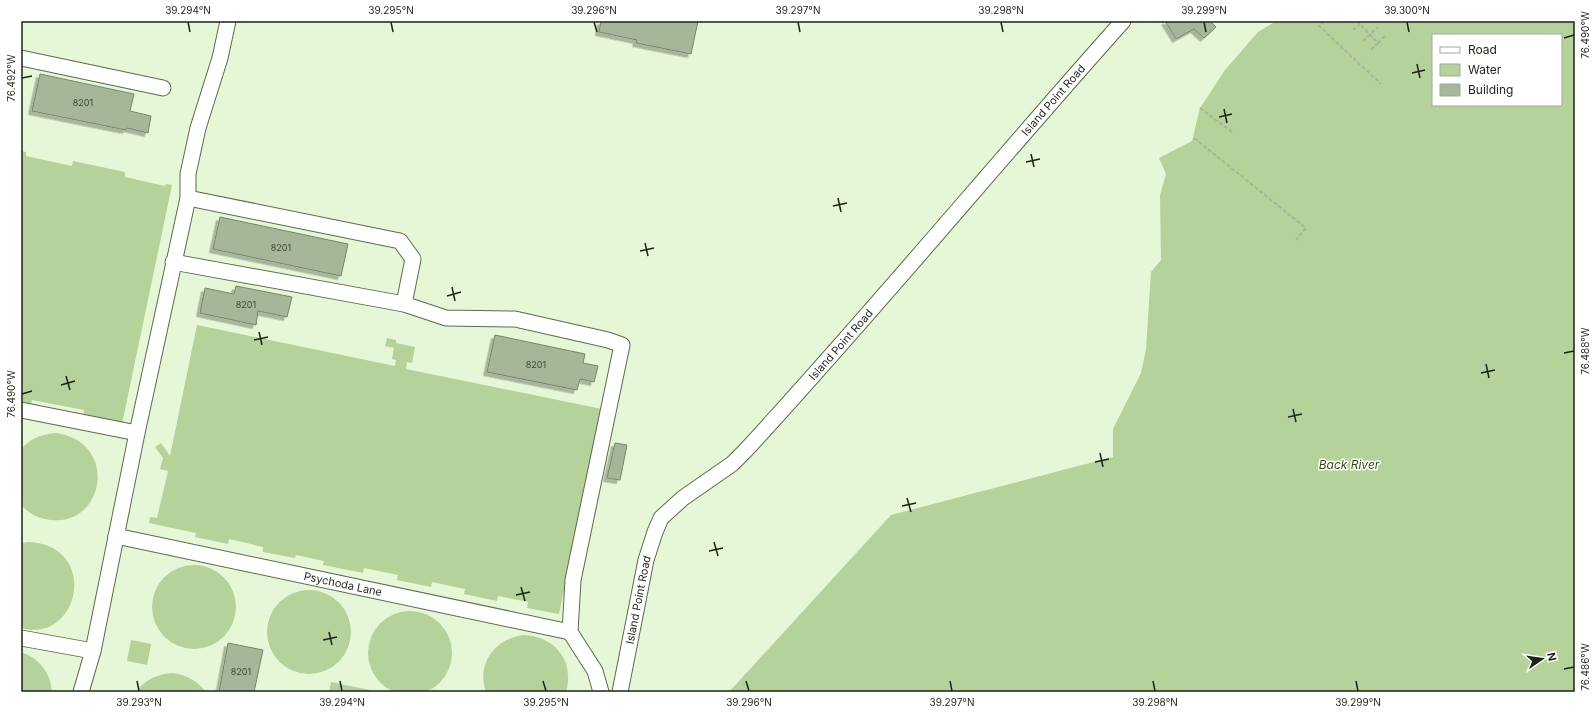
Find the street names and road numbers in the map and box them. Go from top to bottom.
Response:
street label: Island Point Road [1018,62,1088,139]
street label: Island Point Road [806,306,876,383]
street label: Island Point Road [623,554,654,645]
street label: Psychoda Lane [303,569,383,599]

